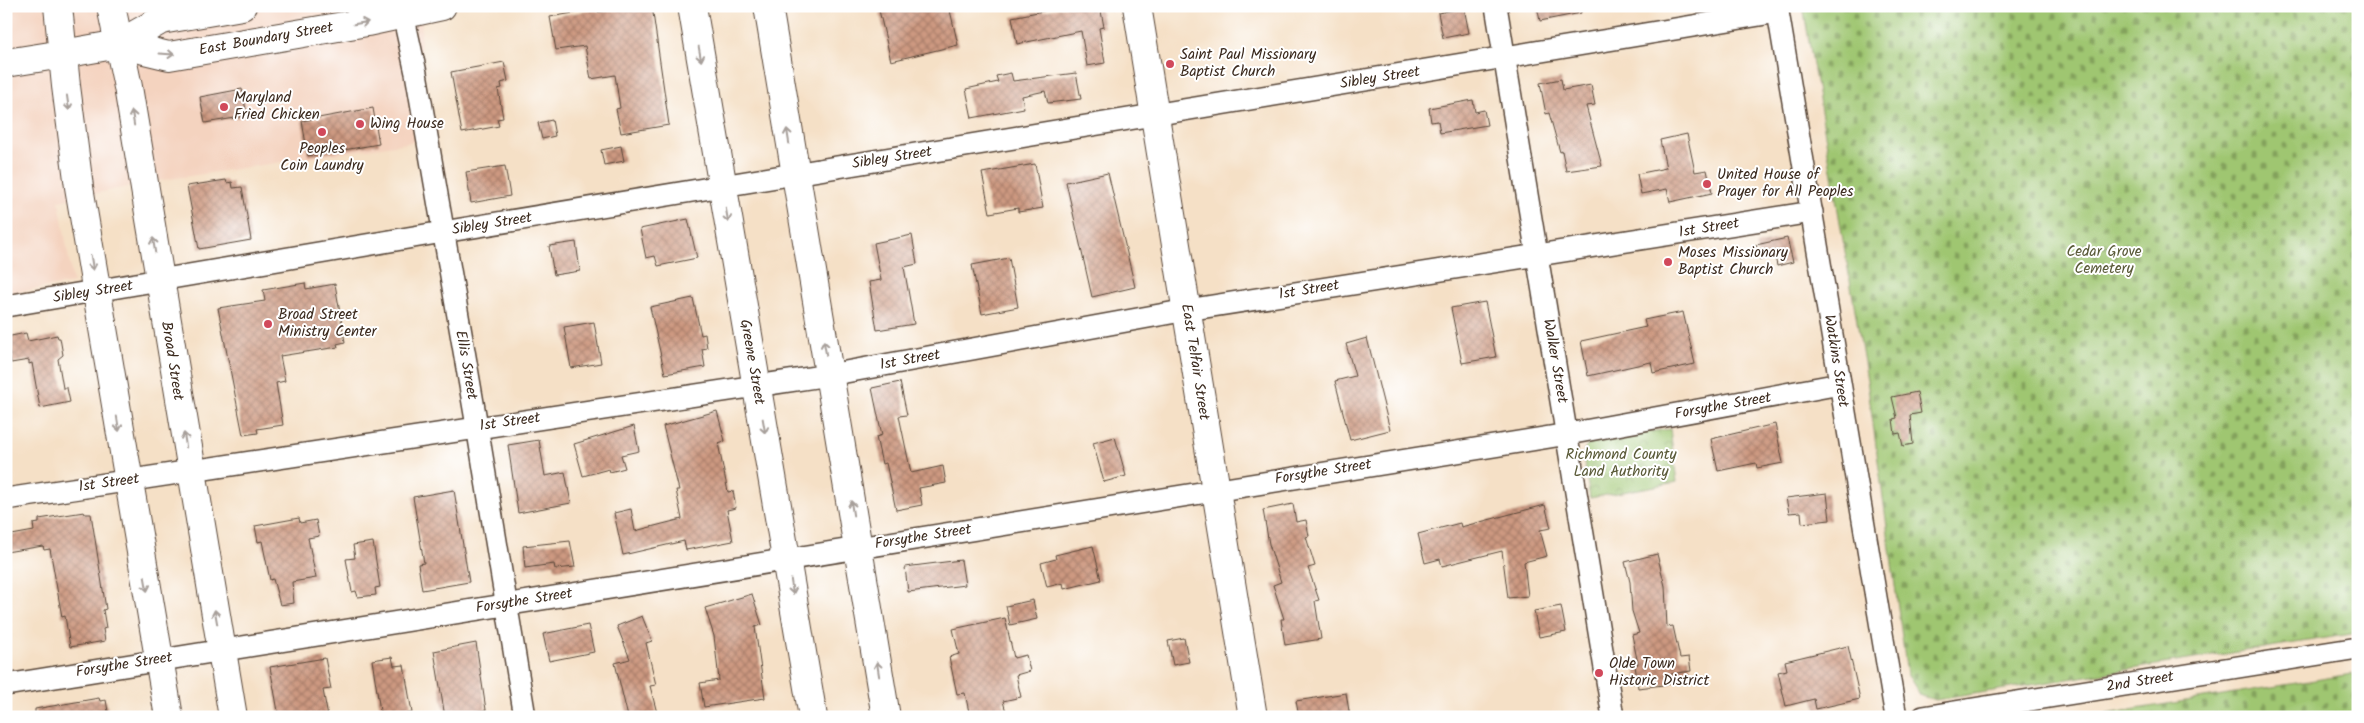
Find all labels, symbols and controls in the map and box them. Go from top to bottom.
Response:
street label: East Boundary Street [197,15,335,63]
one-way arrow [353,17,369,27]
place label: Saint Paul Missionary Baptist Church [1180,43,1317,84]
one-way arrow [696,46,706,62]
one-way arrow [158,49,174,59]
marker: Saint Paul Missionary Baptist Church [1164,58,1176,70]
street label: Sibley Street [1338,60,1422,96]
place label: Maryland Fried Chicken [234,86,320,127]
one-way arrow [63,94,73,110]
marker: Maryland Fried Chicken [218,101,230,113]
one-way arrow [127,110,137,126]
place label: Wing House [370,112,444,136]
marker: Wing House [354,118,366,130]
marker: Peoples Coin Laundry [316,126,328,138]
one-way arrow [783,129,793,145]
place label: Peoples Coin Laundry [280,137,365,178]
street label: Sibley Street [850,140,934,176]
place label: United House of Prayer for All Peoples [1717,163,1854,204]
marker: United House of Prayer for All Peoples [1701,178,1713,190]
street label: Sibley Street [450,206,534,242]
one-way arrow [723,206,733,222]
street label: 1st Street [1677,211,1741,245]
one-way arrow [148,237,158,253]
park label: Cedar Grove Cemetery [2066,240,2142,281]
place label: Moses Missionary Baptist Church [1678,241,1789,282]
one-way arrow [87,255,97,271]
marker: Moses Missionary Baptist Church [1662,256,1674,268]
street label: 1st Street [1277,273,1341,307]
street label: Sibley Street [51,274,135,310]
street label: East Telfair Street [1174,302,1216,422]
place label: Broad Street Ministry Center [278,303,377,344]
street label: Watkins Street [1817,313,1855,409]
street label: Greene Street [733,317,771,407]
street label: Walker Street [1536,317,1574,405]
marker: Broad Street Ministry Center [262,318,274,330]
street label: Broad Street [154,320,190,403]
street label: Ellis Street [448,328,484,402]
one-way arrow [819,340,829,356]
street label: 1st Street [878,343,942,377]
street label: Forsythe Street [1673,386,1773,426]
street label: 1st Street [478,406,542,438]
one-way arrow [113,415,123,431]
one-way arrow [759,418,769,434]
one-way arrow [180,432,190,448]
park label: Richmond County Land Authority [1565,443,1678,484]
street label: Forsythe Street [1273,452,1373,491]
street label: 1st Street [77,467,141,499]
one-way arrow [846,501,856,517]
street label: Forsythe Street [873,517,973,556]
one-way arrow [141,576,151,592]
one-way arrow [787,578,797,594]
street label: Forsythe Street [474,581,574,620]
one-way arrow [210,609,220,625]
street label: Forsythe Street [74,645,174,684]
place label: Olde Town Historic District [1609,652,1709,693]
one-way arrow [873,661,883,677]
street label: 2nd Street [2104,665,2176,699]
marker: Olde Town Historic District [1593,667,1605,679]

